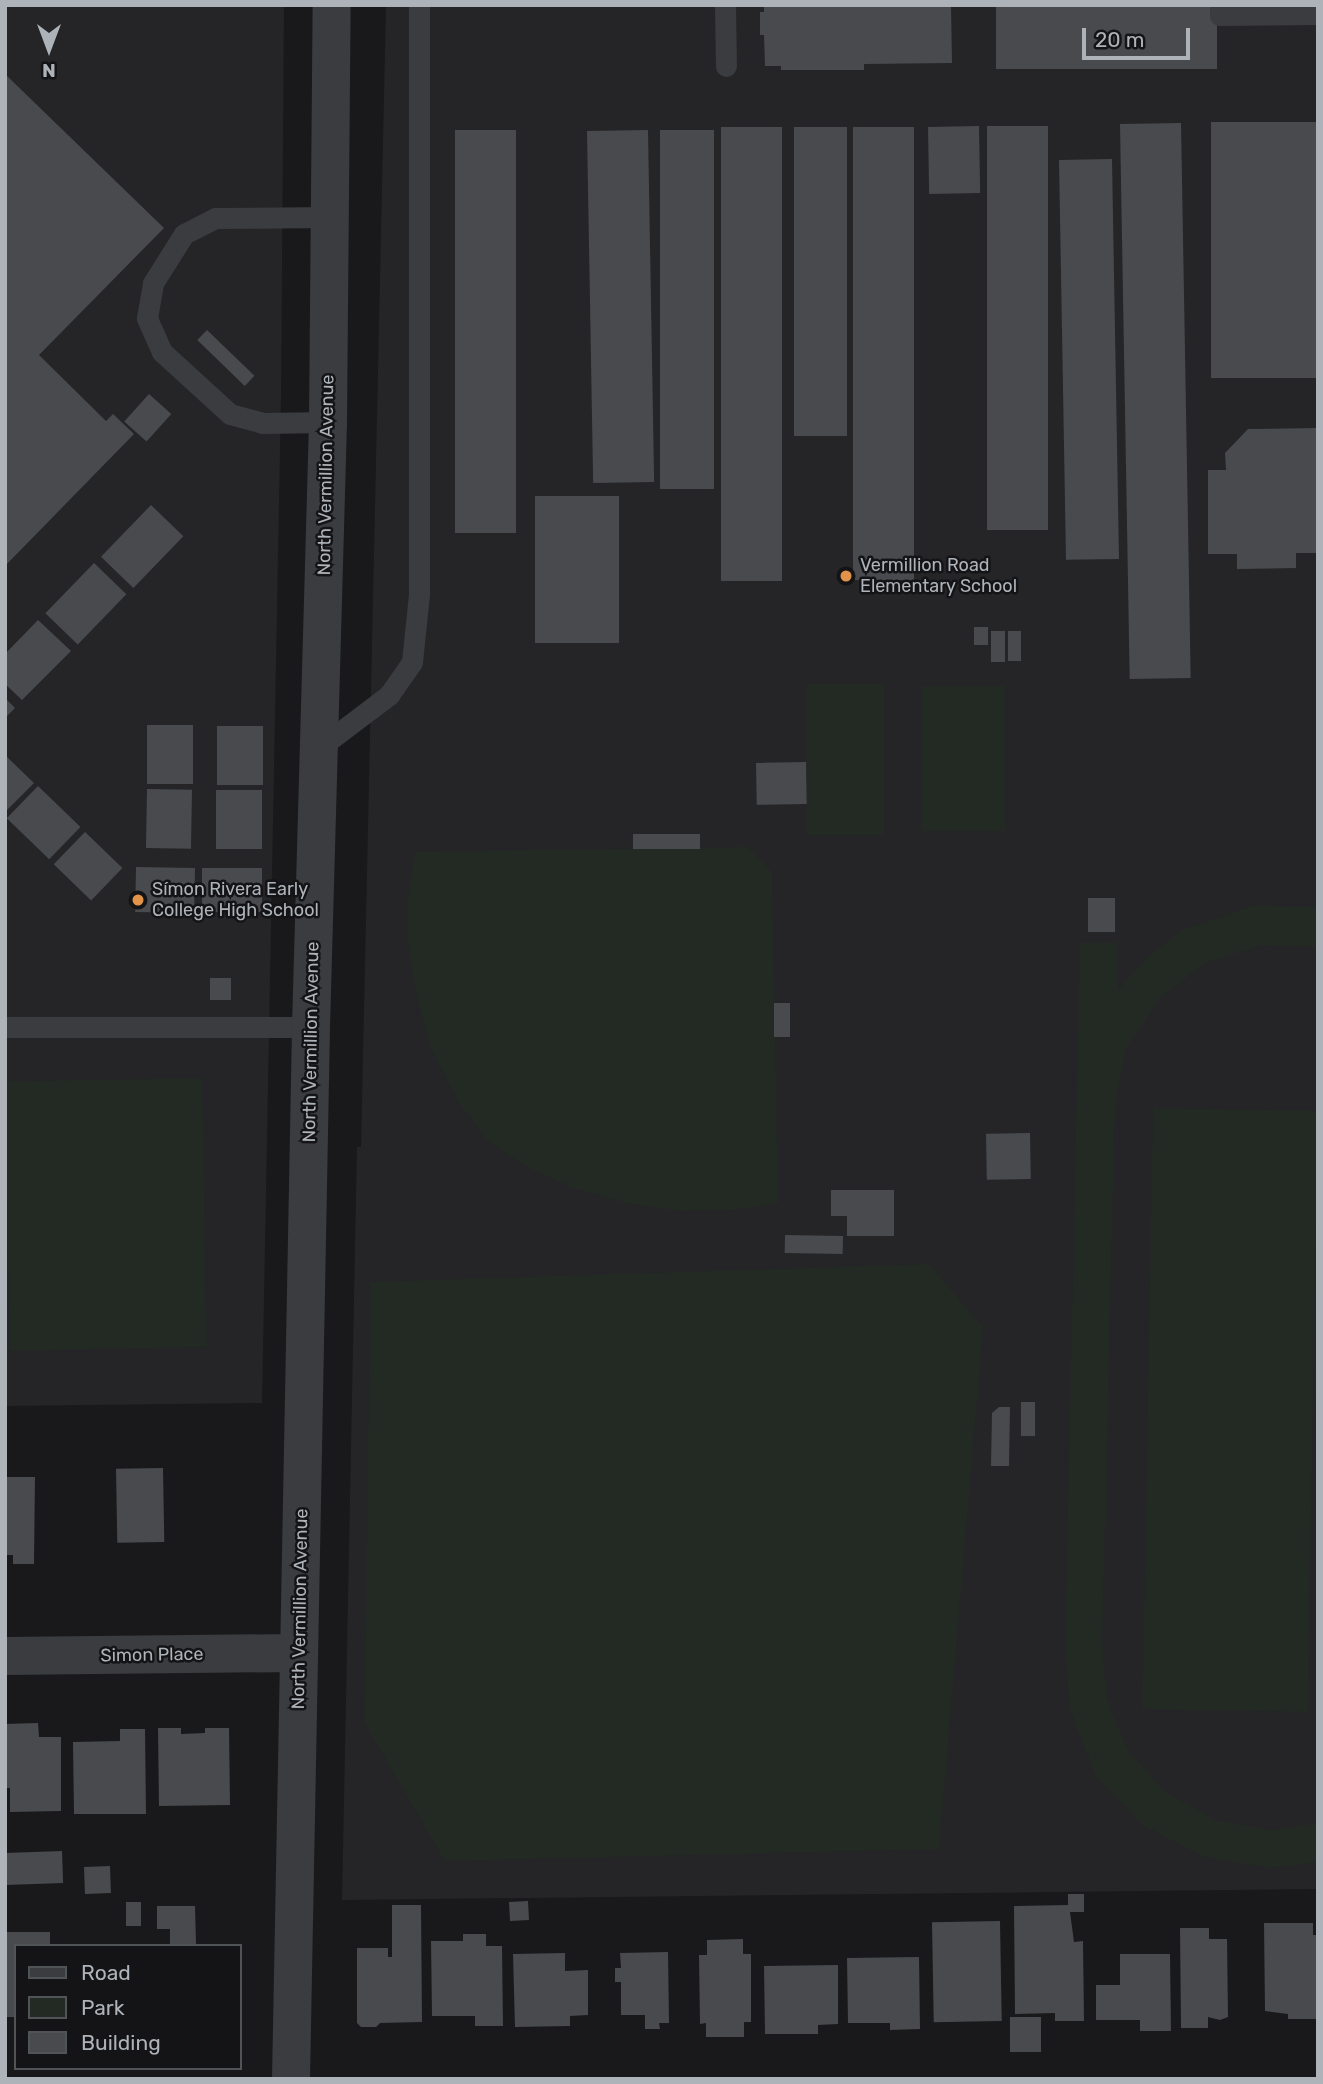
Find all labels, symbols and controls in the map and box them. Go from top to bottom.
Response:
north arrow [14,14,84,84]
scale bar [1085,14,1194,58]
text: 20 m [1095,27,1144,52]
text: N [42,59,56,82]
street label: North Vermillion Avenue [313,374,339,576]
place label: Vermillion Road Elementary School [860,555,1018,598]
marker: Vermillion Road Elementary School [838,568,854,584]
place label: Símon Rivera Early College High School [152,879,319,922]
marker: Símon Rivera Early College High School [130,892,146,908]
street label: North Vermillion Avenue [298,941,324,1143]
street label: North Vermillion Avenue [287,1508,313,1710]
street label: Simon Place [100,1643,204,1667]
legend [14,1944,242,2070]
text: Road [81,1960,131,1985]
text: Park [81,1995,125,2020]
text: Building [81,2030,161,2055]

